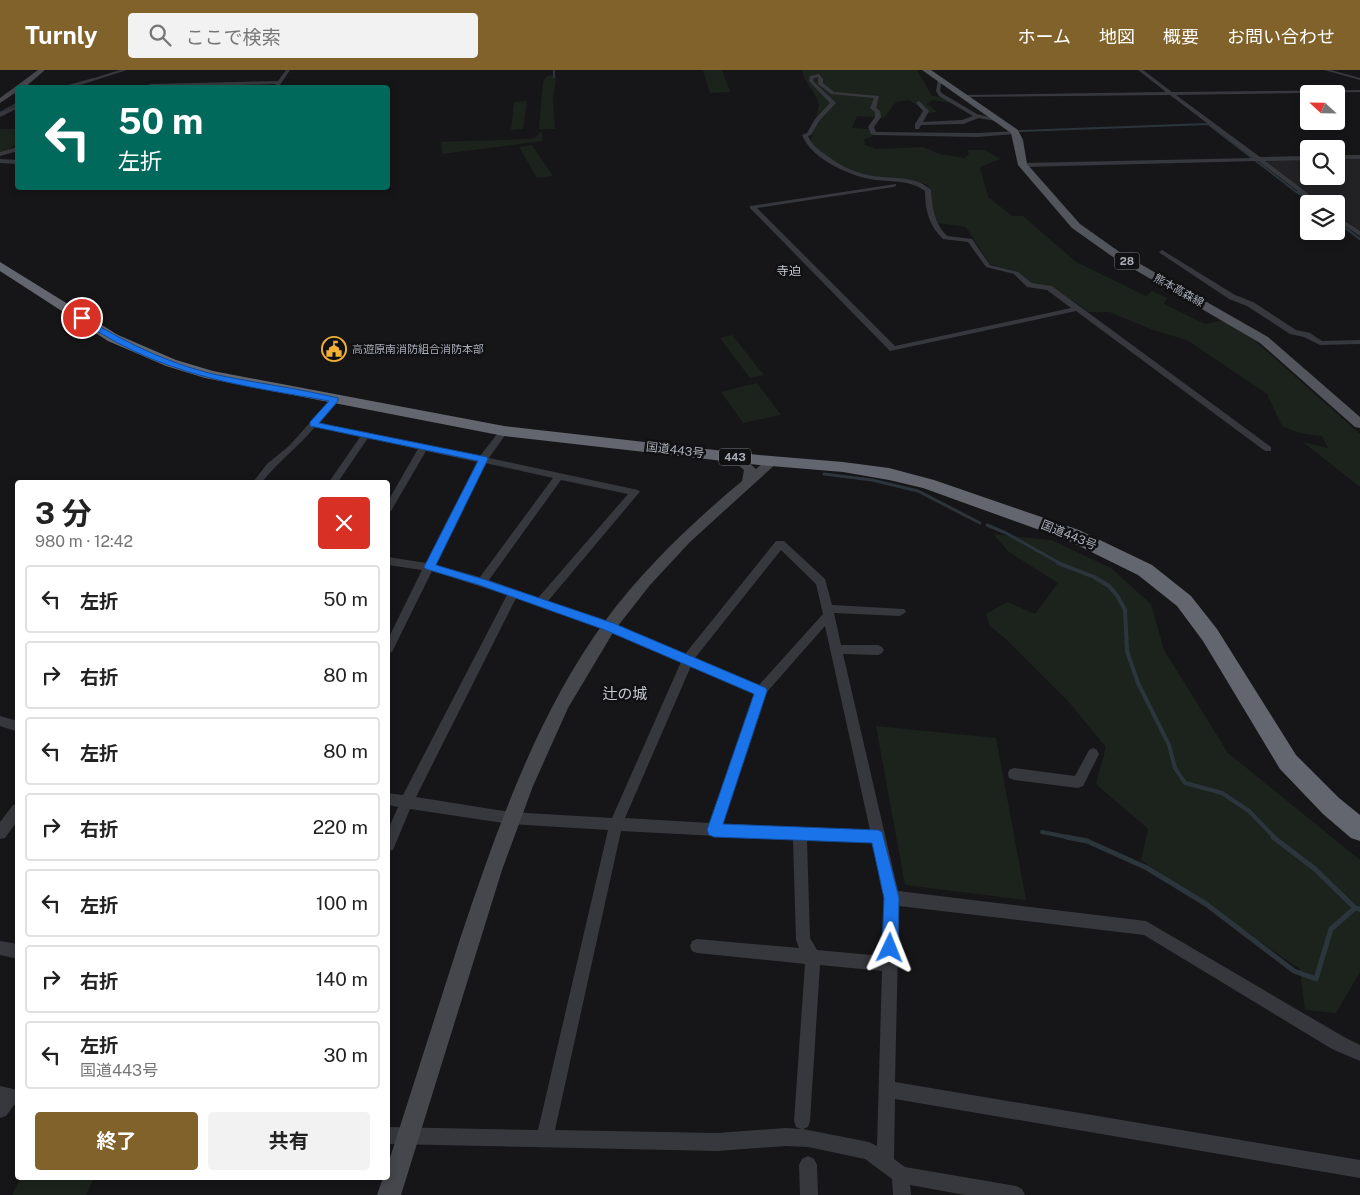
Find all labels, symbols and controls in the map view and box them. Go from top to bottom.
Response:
search box [128,13,478,58]
text: Turnly [25,21,98,49]
icon: search [146,21,174,49]
text: ここで検索 [186,26,281,48]
text: ホーム [1018,26,1071,47]
text: 地図 [1099,26,1135,47]
text: 概要 [1163,26,1199,47]
text: お問い合わせ [1227,26,1335,47]
north arrow [1300,85,1345,130]
map controls [1300,85,1345,240]
text: 50 m [118,101,203,142]
icon: left [35,105,100,170]
button: search [1300,140,1345,185]
text: 左折 [118,148,162,174]
button: layers [1300,195,1345,240]
road number: 28 [1114,252,1140,270]
district label: 寺迫 [777,264,801,278]
street label: 熊本高森線 [1152,271,1206,309]
pin [61,297,103,339]
icon: arrive [68,304,96,332]
public building icon: 高遊原南消防組合消防本部 [321,336,347,362]
place label: 高遊原南消防組合消防本部 [352,343,484,355]
street label: 国道443号 [645,439,705,461]
road number: 443 [719,448,751,466]
text: 3 分 [35,495,92,531]
button: close [318,497,370,549]
street label: 国道443号 [1039,518,1099,552]
text: 980 m · 12:42 [35,532,133,551]
icon: left [37,585,65,613]
text: 50 m [323,588,368,610]
text: 左折 [80,590,118,612]
icon: right [37,661,65,689]
text: 80 m [323,664,368,686]
text: 右折 [80,666,118,688]
district label: 辻の城 [602,685,648,702]
icon: left [37,737,65,765]
text: 80 m [323,740,368,762]
text: 左折 [80,742,118,764]
icon: right [37,813,65,841]
text: 220 m [313,816,368,838]
text: 右折 [80,818,118,840]
icon: left [37,889,65,917]
text: 100 m [316,892,368,914]
text: 左折 [80,894,118,916]
position arrow [863,921,915,973]
icon: right [37,965,65,993]
text: 140 m [316,968,368,990]
text: 右折 [80,970,118,992]
text: 左折 [80,1034,118,1056]
icon: left [37,1041,65,1069]
text: 30 m [323,1044,368,1066]
text: 国道443号 [80,1061,158,1080]
button: 終了 [35,1112,198,1170]
button: 共有 [208,1112,370,1170]

